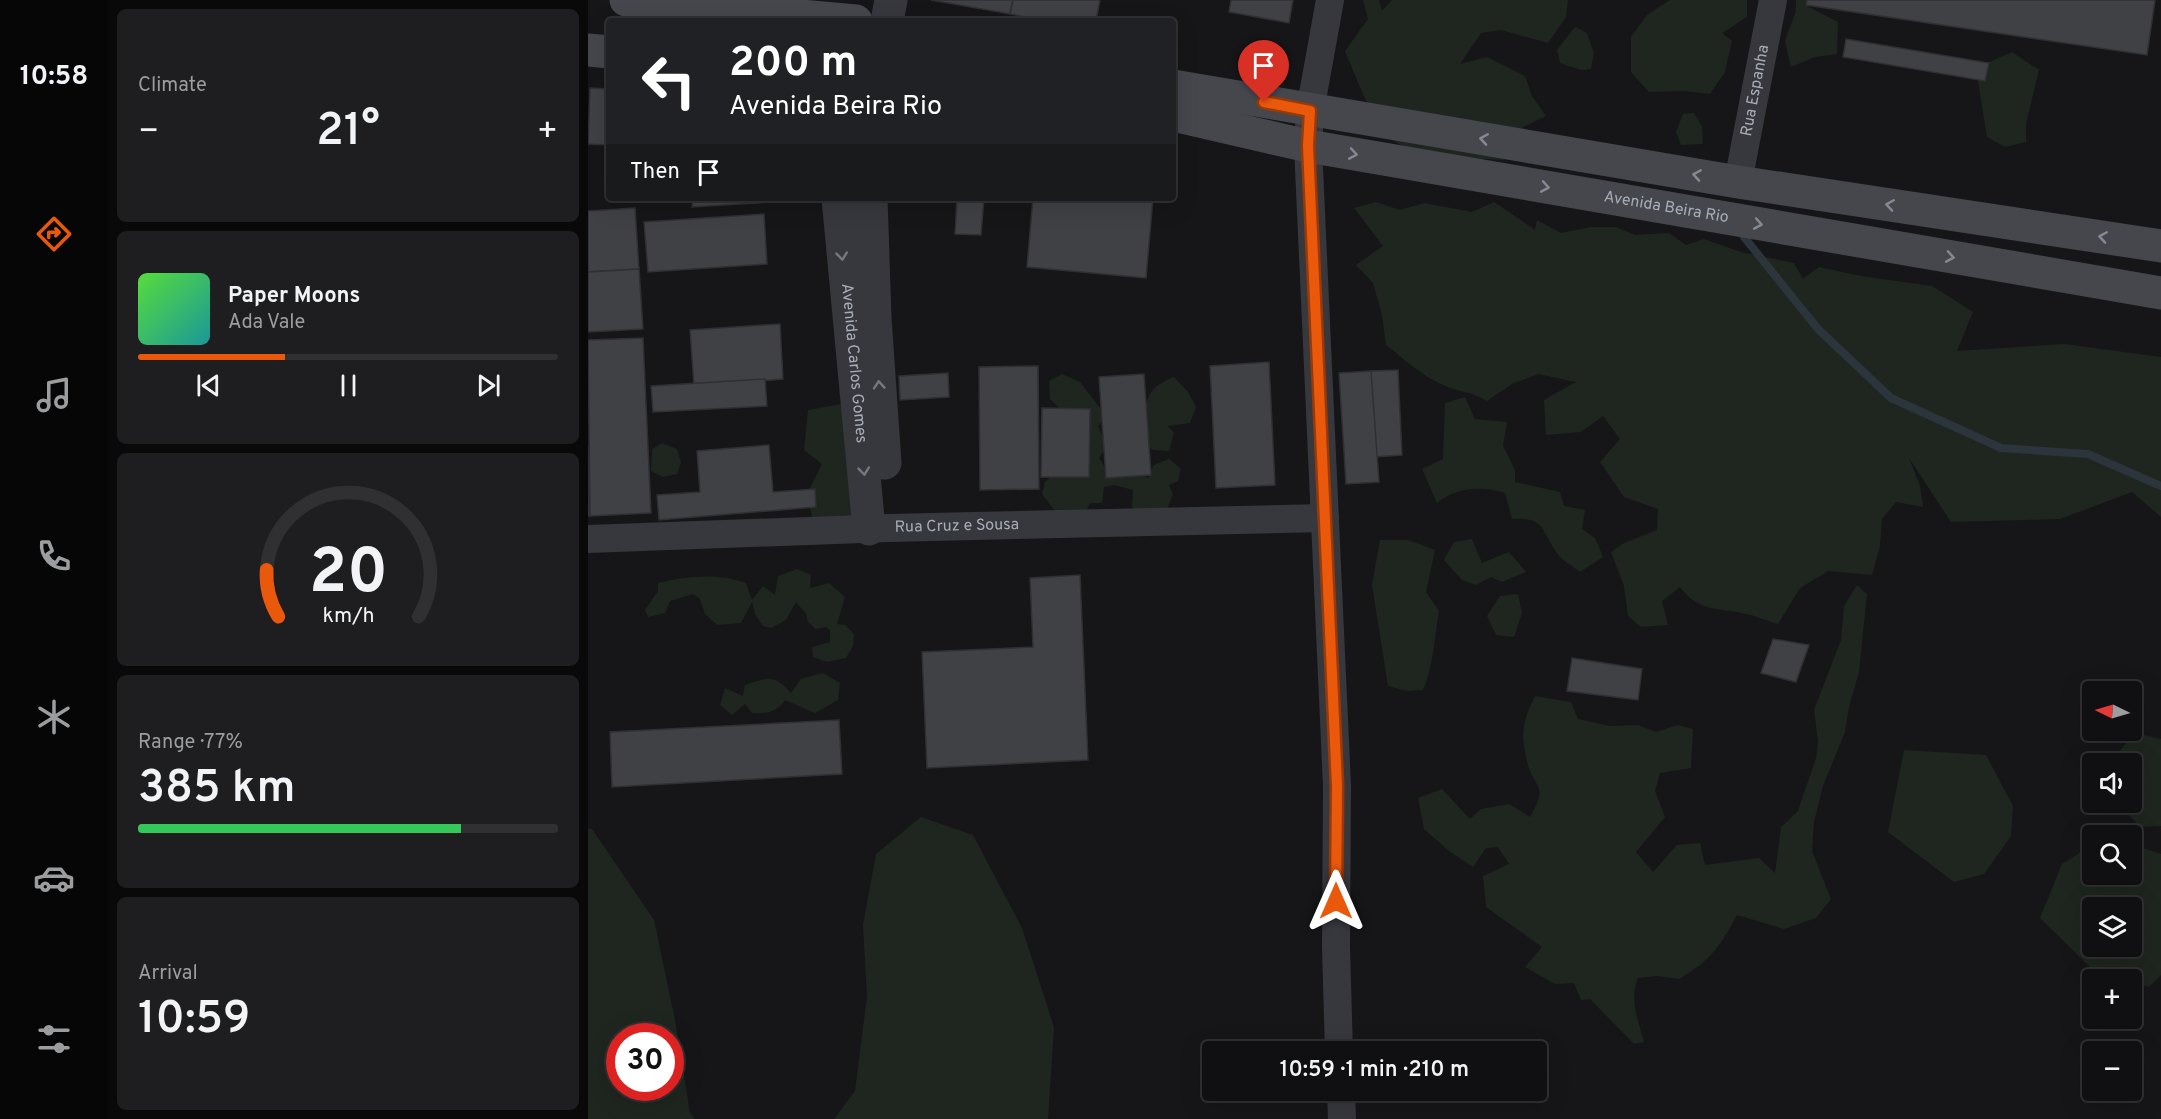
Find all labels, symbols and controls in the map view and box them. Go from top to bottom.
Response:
text: 200 m [729,38,857,91]
pin [1238,40,1289,102]
icon: left [630,42,708,120]
street label: Rua Espanha [1737,43,1774,138]
icon: arrive [1247,49,1280,82]
text: 10:58 [20,60,88,94]
text: Climate [138,73,207,99]
text: Avenida Beira Rio [729,90,942,124]
text: 21° [316,104,380,161]
text: − [138,112,159,154]
text: + [537,112,558,154]
one-way arrow [1479,134,1488,146]
one-way arrow [1348,147,1358,160]
icon: arrive [692,156,725,189]
text: Then [630,159,680,186]
one-way arrow [1692,169,1702,181]
one-way arrow [1540,180,1550,193]
street label: Avenida Beira Rio [1602,187,1730,228]
one-way arrow [1885,199,1894,211]
icon: directions [33,213,75,255]
one-way arrow [1753,217,1763,230]
one-way arrow [2099,232,2108,244]
one-way arrow [1945,250,1955,263]
one-way arrow [835,252,848,261]
text: Paper Moons [228,283,360,310]
street label: Avenida Carlos Gomes [836,283,871,444]
text: Ada Vale [228,310,305,336]
icon: previous [192,369,225,402]
icon: pause [332,369,365,402]
icon: next [472,369,505,402]
icon: music [33,374,75,416]
one-way arrow [873,381,886,390]
one-way arrow [857,467,870,476]
street label: Rua Cruz e Sousa [894,515,1019,538]
icon: phone [33,535,75,577]
text: 20 [308,536,388,615]
text: km/h [322,603,374,630]
north arrow [2082,681,2142,741]
map controls [2082,681,2142,1101]
icon: climate [33,696,75,738]
text: Range · 77% [138,730,243,756]
button: sound [2082,753,2142,813]
text: 385 km [138,761,296,818]
button: search [2082,825,2142,885]
icon: car [33,857,75,899]
position arrow [1304,869,1368,933]
button: layers [2082,897,2142,957]
text: Arrival [138,961,198,987]
button: + [2082,969,2142,1029]
text: 10:59 [138,992,251,1049]
icon: filters [33,1018,75,1060]
speed limit sign: 30 [606,1023,684,1101]
button: − [2082,1041,2142,1101]
text: 10:59 · 1 min · 210 m [1280,1057,1469,1084]

